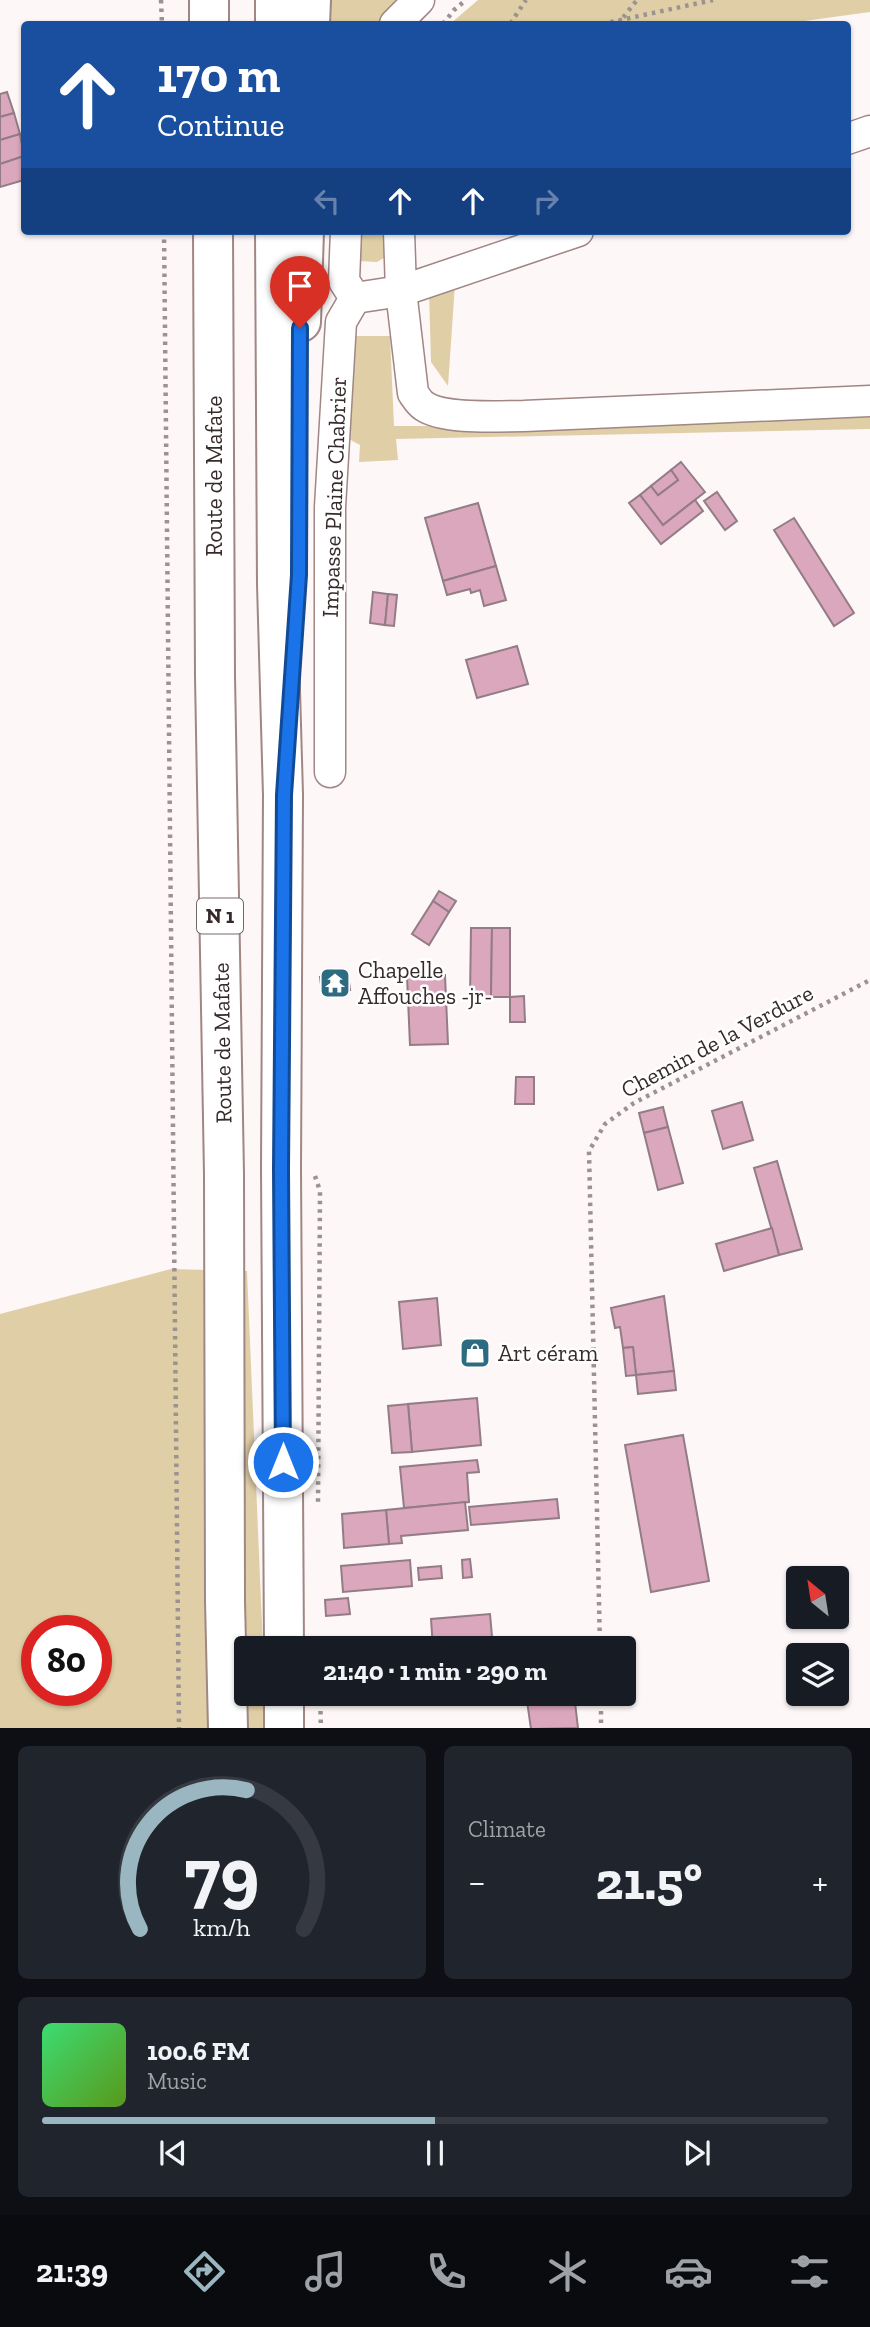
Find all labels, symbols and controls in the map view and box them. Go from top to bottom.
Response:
text: 170 m [157,46,280,105]
icon: ahead [42,49,133,140]
text: Continue [157,106,285,144]
icon: left [308,182,346,220]
icon: ahead [381,182,419,220]
icon: ahead [454,182,492,220]
icon: right [527,182,565,220]
pin [270,256,330,328]
icon: arrive [281,267,319,305]
street label: Impasse Plaine Chabrier [316,376,352,618]
street label: Route de Mafate [200,396,228,556]
road number: N 1 [197,898,243,934]
place label: Chapelle Affouches -jr- [358,956,492,1010]
street label: Route de Mafate [207,962,237,1124]
temple icon: Chapelle Affouches -jr- [318,966,352,1000]
street label: Chemin de la Verdure [616,979,818,1103]
shop icon: Art céram [458,1336,492,1370]
place label: Art céram [498,1339,599,1367]
position arrow [246,1425,320,1499]
north arrow [786,1566,849,1629]
map controls [786,1566,849,1706]
speed limit sign: 80 [21,1615,112,1706]
button: layers [786,1643,849,1706]
text: 21:40 · 1 min · 290 m [323,1655,547,1687]
text: Climate [468,1815,546,1843]
text: 79 [185,1830,259,1918]
text: 21.5° [595,1850,702,1912]
text: − [468,1859,486,1905]
text: + [812,1859,828,1905]
text: km/h [193,1911,251,1941]
text: 100.6 FM [147,2035,250,2067]
text: Music [147,2067,207,2095]
icon: previous [154,2134,192,2172]
icon: pause [416,2134,454,2172]
icon: next [678,2134,716,2172]
icon: directions [180,2247,229,2296]
icon: music [301,2247,350,2296]
icon: phone [422,2247,471,2296]
icon: climate [543,2247,592,2296]
icon: car [664,2247,713,2296]
icon: filters [785,2247,834,2296]
text: 21:39 [36,2252,108,2290]

